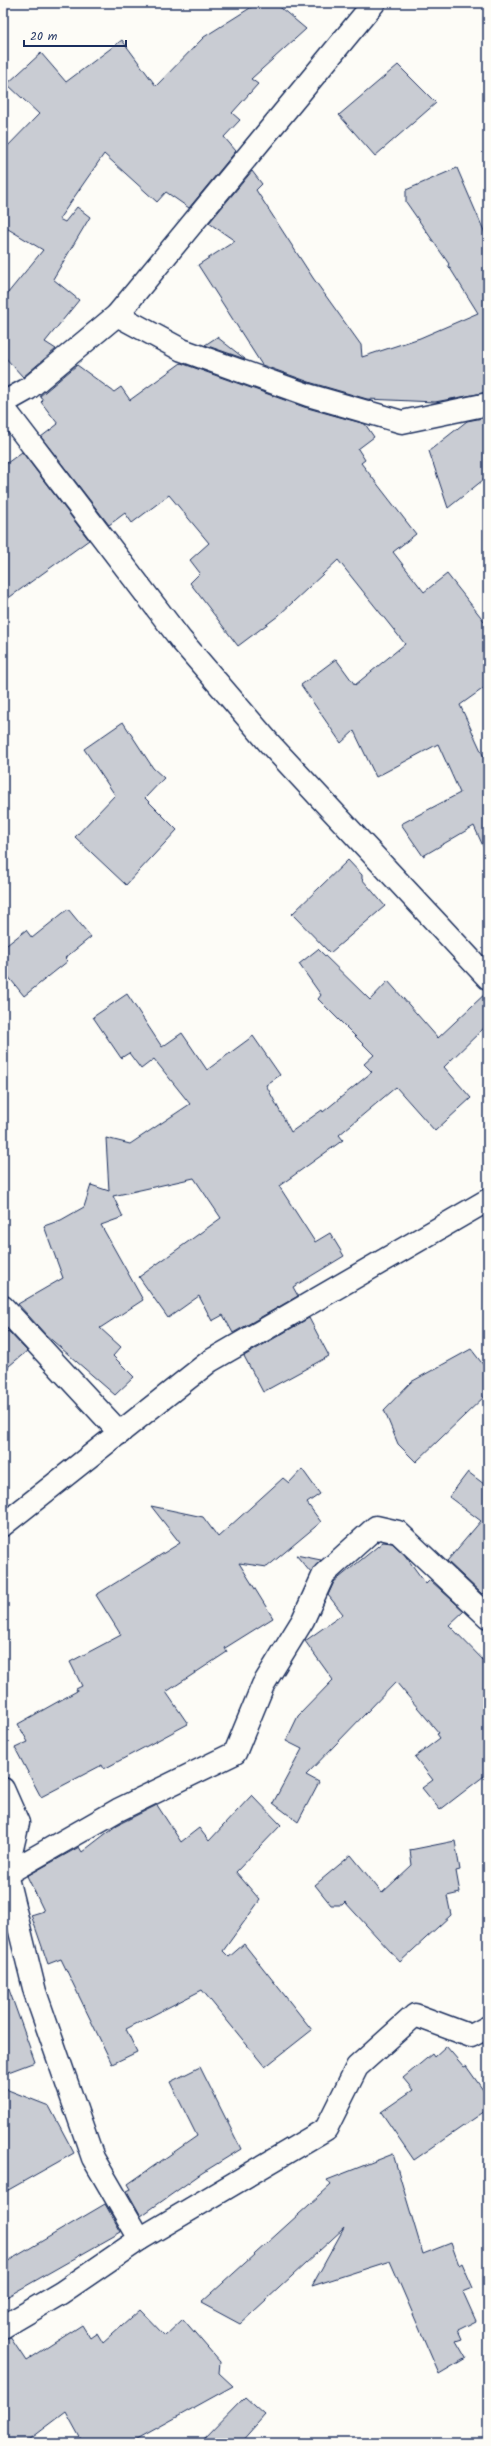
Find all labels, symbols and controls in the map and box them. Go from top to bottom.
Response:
scale bar [24,22,126,48]
text: 20 m [30,27,58,46]

